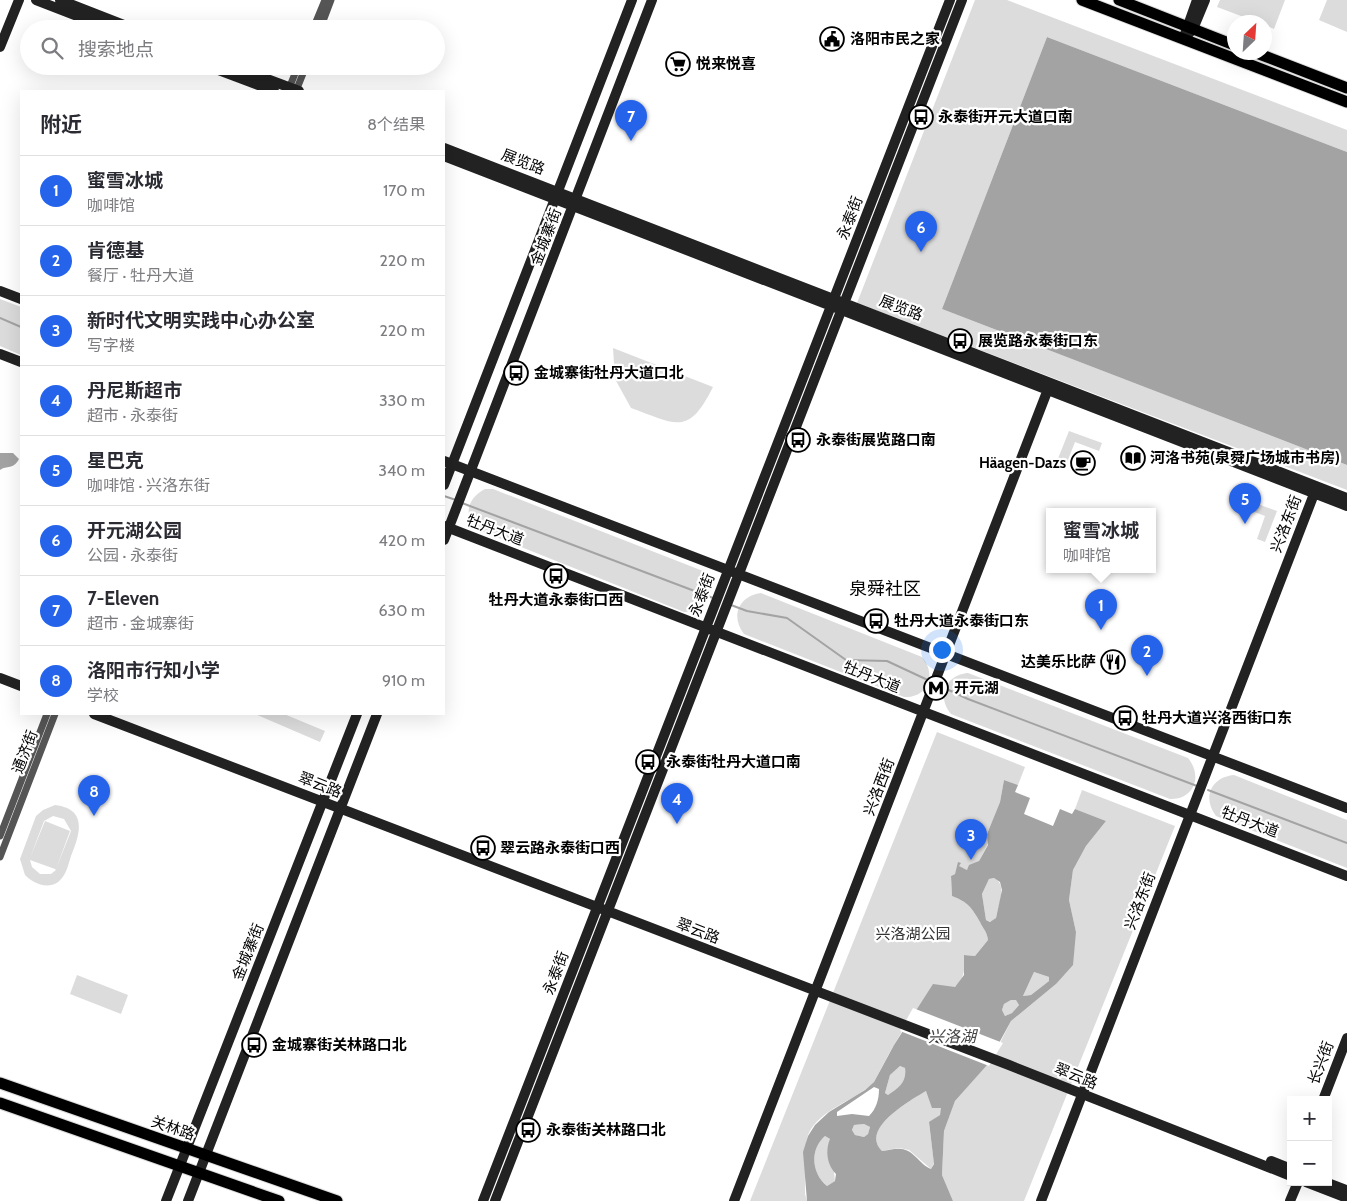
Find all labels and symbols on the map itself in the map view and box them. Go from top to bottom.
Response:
north arrow [1227,15,1272,60]
public building icon: 洛阳市民之家 [819,26,845,52]
place label: 洛阳市民之家 [850,30,940,48]
supermarket icon: 悦来悦喜 [665,51,691,77]
place label: 悦来悦喜 [696,55,756,73]
pin: 7 [615,100,647,141]
bus stop icon: 永泰街开元大道口南 [908,104,934,130]
place label: 永泰街开元大道口南 [938,108,1073,126]
street label: 展览路 [499,146,547,178]
street label: 永泰街 [834,194,866,242]
street label: 金城寨街 [527,206,565,268]
pin: 6 [905,211,937,252]
street label: 展览路 [877,292,925,324]
bus stop icon: 展览路永泰街口东 [947,328,973,354]
place label: 展览路永泰街口东 [978,332,1098,350]
bus stop icon: 金城寨街牡丹大道口北 [503,360,529,386]
place label: 金城寨街牡丹大道口北 [534,364,684,382]
bus stop icon: 永泰街展览路口南 [785,427,811,453]
place label: 永泰街展览路口南 [816,431,936,449]
library icon: 河洛书苑(泉舜广场城市书房) [1120,445,1146,471]
place label: 河洛书苑(泉舜广场城市书房) [1150,449,1340,467]
cafe icon: Häagen-Dazs [1070,450,1096,476]
place label: Häagen-Dazs [979,454,1066,472]
pin: 5 [1229,483,1261,524]
street label: 兴洛东街 [1267,493,1305,555]
street label: 牡丹大道 [464,511,526,549]
bus stop icon: 牡丹大道永泰街口西 [543,563,569,589]
street label: 永泰街 [686,571,718,619]
district label: 泉舜社区 [849,578,921,600]
pin: 1 [1085,589,1117,630]
place label: 牡丹大道永泰街口西 [488,591,624,609]
bus stop icon: 牡丹大道永泰街口东 [863,608,889,634]
place label: 牡丹大道永泰街口东 [894,612,1029,630]
pin: 2 [1131,635,1163,676]
your location [929,637,955,663]
restaurant icon: 达美乐比萨 [1100,649,1126,675]
place label: 达美乐比萨 [1021,653,1096,671]
street label: 牡丹大道 [841,657,903,697]
metro station icon: 开元湖 [923,675,949,701]
place label: 开元湖 [954,679,999,697]
bus stop icon: 牡丹大道兴洛西街口东 [1112,705,1138,731]
place label: 牡丹大道兴洛西街口东 [1142,709,1292,727]
street label: 通济街 [9,728,41,776]
bus stop icon: 永泰街牡丹大道口南 [635,749,661,775]
place label: 永泰街牡丹大道口南 [666,753,801,771]
street label: 兴洛西街 [860,756,898,818]
street label: 翠云路 [296,769,344,801]
pin: 8 [78,775,110,816]
pin: 4 [661,783,693,824]
street label: 牡丹大道 [1219,803,1281,841]
pin: 3 [955,819,987,860]
bus stop icon: 翠云路永泰街口西 [470,835,496,861]
place label: 翠云路永泰街口西 [500,839,620,857]
street label: 兴洛东街 [1121,870,1159,932]
street label: 翠云路 [674,915,722,947]
street label: 金城寨街 [228,921,268,983]
park label: 兴洛湖公园 [875,925,951,943]
street label: 永泰街 [540,949,572,997]
water label: 兴洛湖 [928,1027,979,1046]
bus stop icon: 金城寨街关林路口北 [241,1032,267,1058]
place label: 金城寨街关林路口北 [272,1036,407,1054]
street label: 长兴街 [1305,1039,1337,1087]
street label: 翠云路 [1052,1059,1100,1093]
street label: 关林路 [149,1112,197,1144]
bus stop icon: 永泰街关林路口北 [515,1117,541,1143]
place label: 永泰街关林路口北 [546,1121,666,1139]

